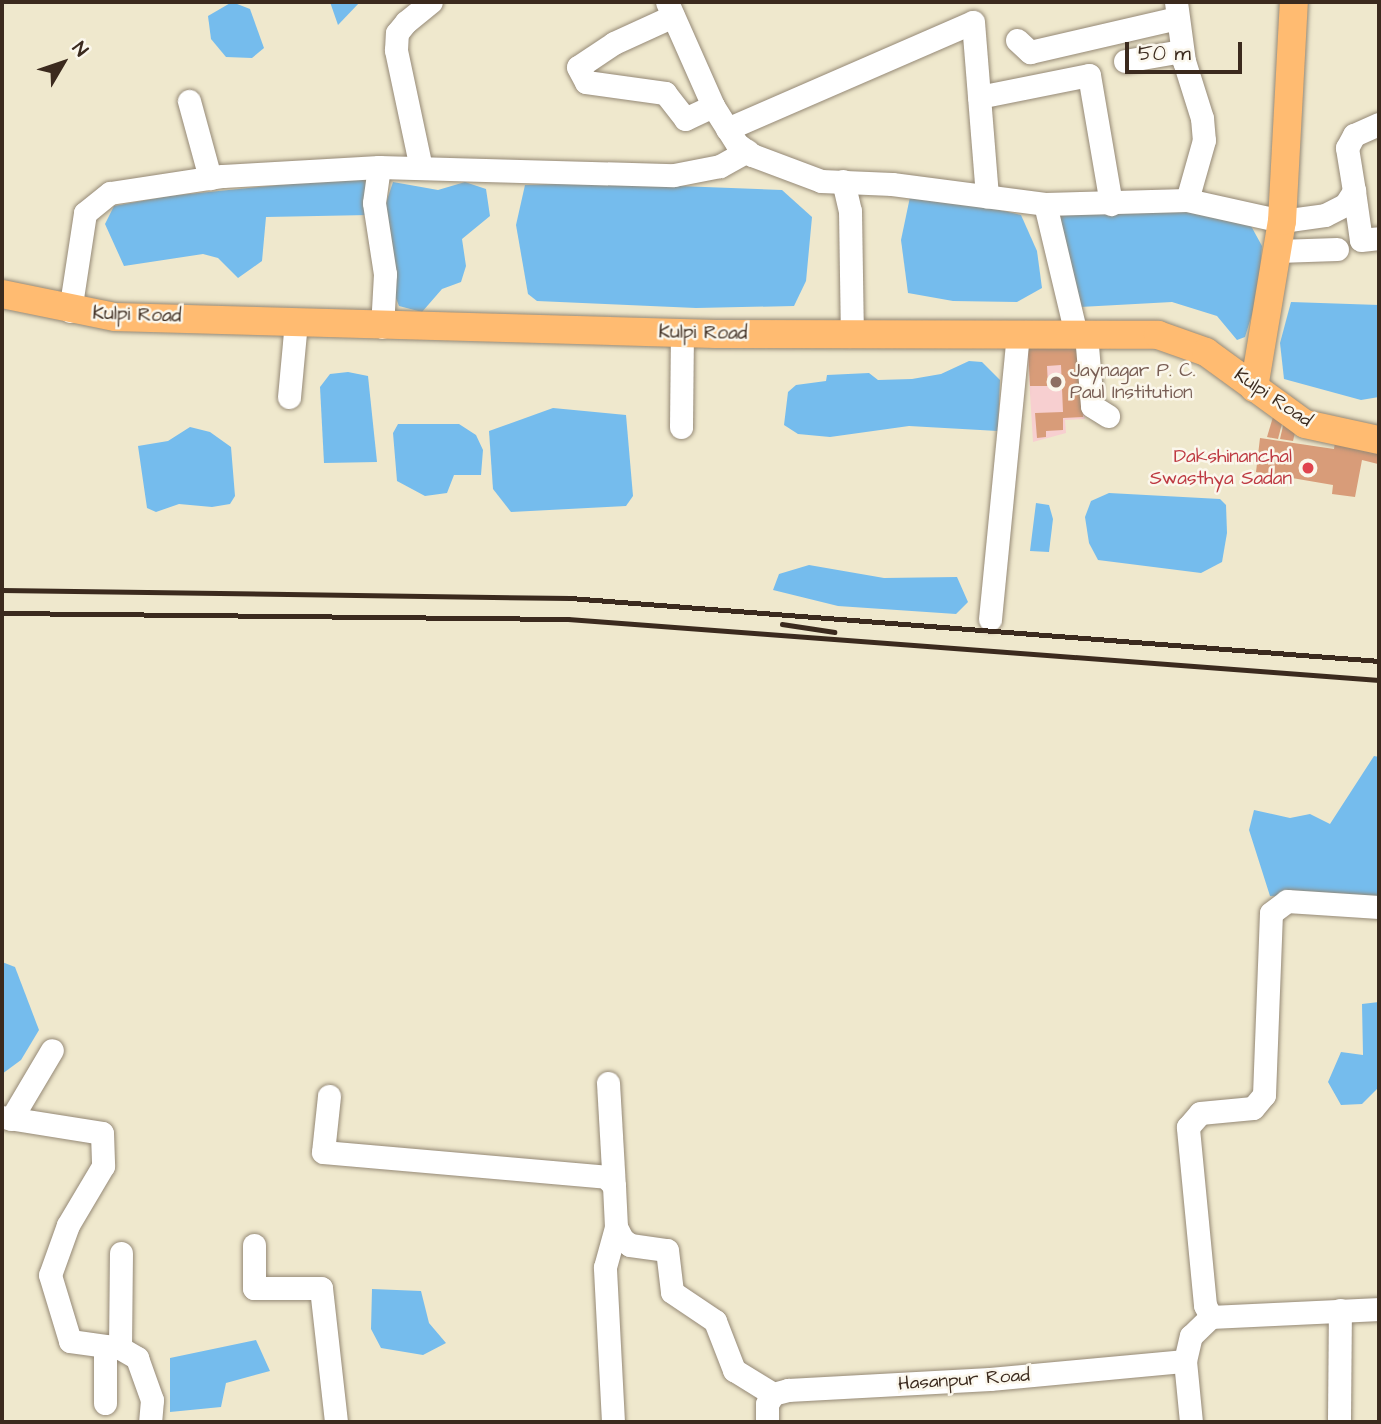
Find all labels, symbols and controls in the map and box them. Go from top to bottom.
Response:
north arrow [28,28,98,98]
scale bar [1129,28,1246,72]
text: N [65,36,94,63]
text: 50 m [1138,39,1191,68]
street label: Kulpi Road [92,302,182,328]
street label: Kulpi Road [658,321,748,345]
place label: Jaynagar P. C. Paul Institution [1070,360,1195,404]
street label: Kulpi Road [1230,364,1316,432]
marker: Jaynagar P. C. Paul Institution [1048,374,1064,390]
place label: Dakshinanchal Swasthya Sadan [1150,446,1292,490]
marker: Dakshinanchal Swasthya Sadan [1298,458,1318,478]
street label: Hasanpur Road [897,1364,1031,1396]

